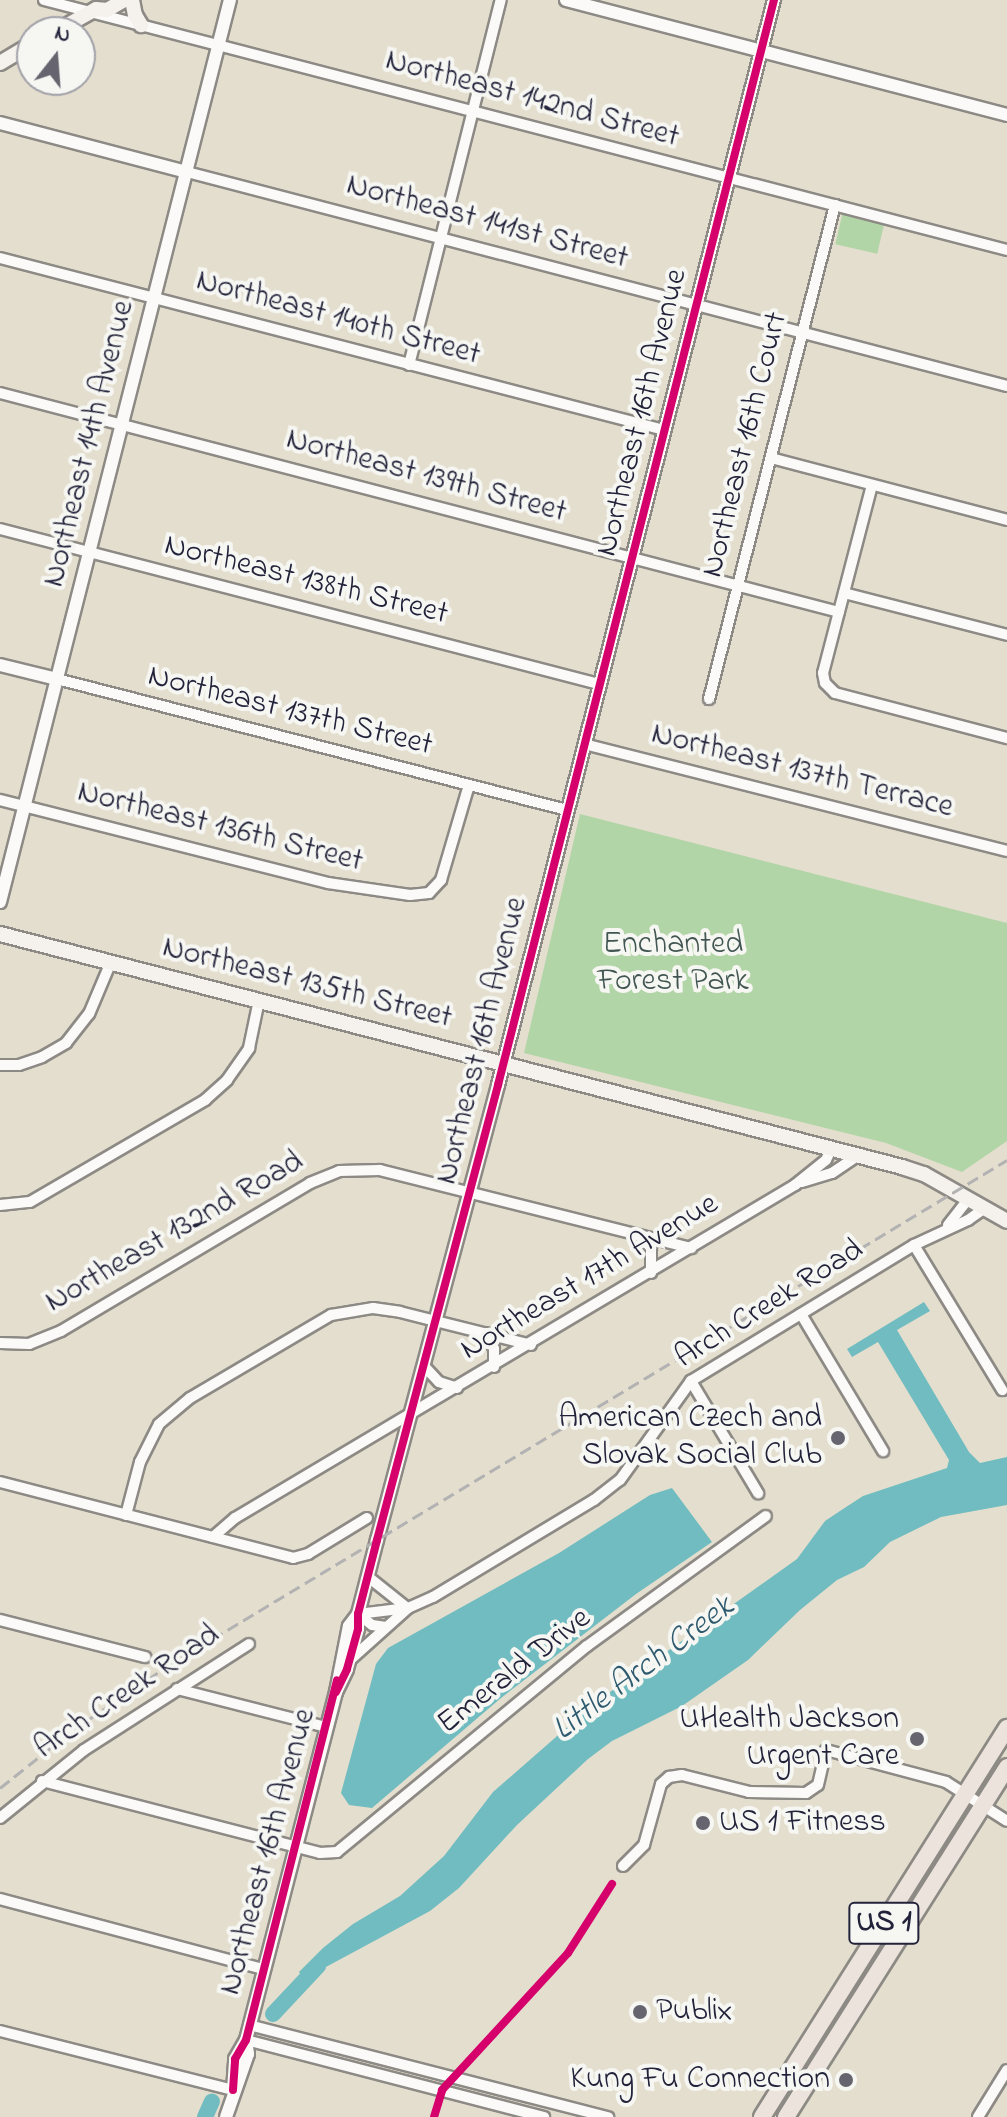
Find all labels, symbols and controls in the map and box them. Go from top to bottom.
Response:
north arrow [16,16,96,96]
text: N [51,17,74,52]
street label: Northeast 142nd Street [381,42,683,158]
street label: Northeast 141st Street [342,167,632,279]
street label: Northeast 140th Street [192,263,484,375]
street label: Northeast 16th Avenue [589,265,697,561]
street label: Northeast 14th Avenue [36,297,144,591]
street label: Northeast 16th Court [694,308,798,582]
street label: Northeast 139th Street [282,421,570,533]
street label: Northeast 138th Street [160,527,452,635]
street label: Northeast 137th Street [144,658,436,766]
street label: Northeast 137th Terrace [647,716,957,828]
street label: Northeast 136th Street [73,774,367,882]
street label: Northeast 16th Avenue [429,893,537,1189]
park label: Enchanted Forest Park [597,927,749,1002]
street label: Northeast 135th Street [158,929,456,1039]
street label: Northeast 132nd Road [39,1144,311,1322]
street label: Northeast 17th Avenue [454,1186,726,1370]
street label: Arch Creek Road [669,1232,871,1378]
place label: American Czech and Slovak Social Club [558,1401,822,1476]
marker: American Czech and Slovak Social Club [829,1429,847,1447]
water label: Little Arch Creek [545,1587,743,1751]
street label: Emerald Drive [431,1600,599,1744]
street label: Arch Creek Road [28,1617,228,1769]
place label: UHealth Jackson Urgent Care [679,1702,899,1777]
street label: Northeast 16th Avenue [212,1705,326,1999]
marker: UHealth Jackson Urgent Care [906,1728,928,1750]
place label: US 1 Fitness [719,1804,886,1842]
marker: US 1 Fitness [694,1814,712,1832]
road number: US 1 [848,1897,920,1949]
place label: Publix [656,1993,732,2031]
marker: Publix [631,2003,649,2021]
place label: Kung Fu Connection [570,2061,830,2099]
marker: Kung Fu Connection [837,2071,855,2089]

